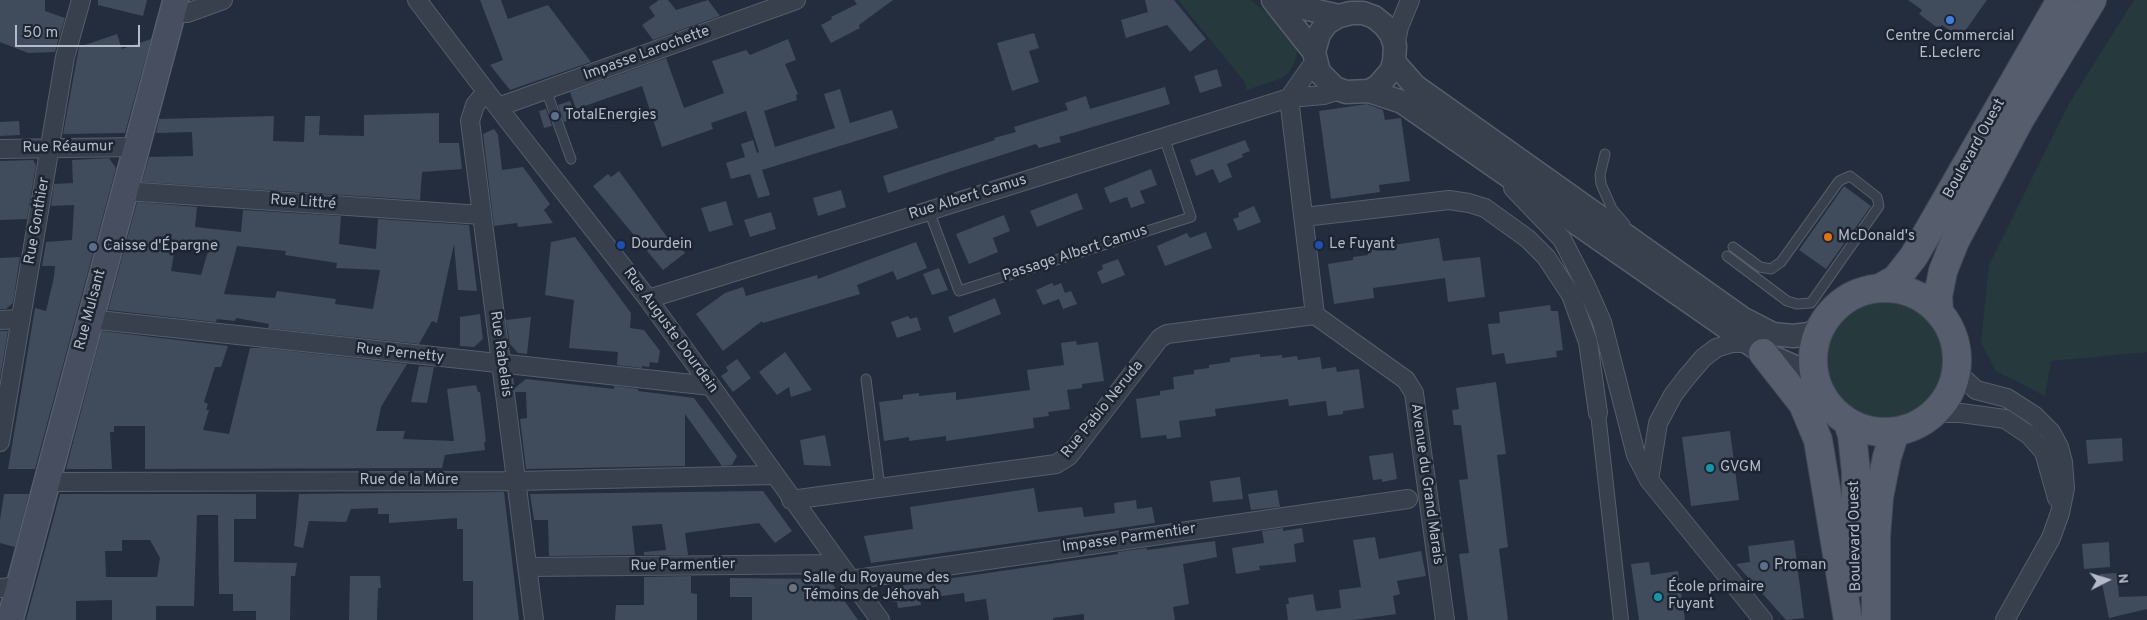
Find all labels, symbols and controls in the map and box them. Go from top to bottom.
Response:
marker: Centre Commercial E.Leclerc [1944,14,1956,26]
scale bar [18,15,142,47]
street label: Impasse Larochette [581,23,713,85]
text: 50 m [23,24,58,43]
place label: Centre Commercial E.Leclerc [1885,28,2015,63]
street label: Boulevard Ouest [1940,96,2010,202]
place label: TotalEnergies [565,107,656,125]
marker: TotalEnergies [549,110,561,122]
street label: Rue Réaumur [22,138,114,158]
street label: Rue Albert Camus [907,172,1029,224]
street label: Rue Gonthier [21,176,55,266]
street label: Rue Littré [269,192,337,214]
street label: Passage Albert Camus [1000,222,1150,286]
place label: McDonald's [1838,228,1915,246]
marker: McDonald's [1822,231,1834,243]
place label: Dourdein [631,236,692,254]
place label: Le Fuyant [1329,236,1395,254]
place label: Caisse d'Épargne [103,238,218,256]
marker: Dourdein [615,239,627,251]
marker: Le Fuyant [1313,239,1325,251]
marker: Caisse d'Épargne [87,241,99,253]
street label: Rue Auguste Dourdein [619,265,721,397]
street label: Rue Mulsant [72,268,110,352]
street label: Rue Rabelais [485,310,515,398]
street label: Rue Pernetty [355,340,445,368]
street label: Rue Pablo Neruda [1058,358,1148,462]
street label: Avenue du Grand Marais [1406,402,1446,566]
place label: GVGM [1720,459,1761,477]
marker: GVGM [1704,462,1716,474]
street label: Rue de la Mûre [359,472,459,490]
street label: Boulevard Ouest [1846,480,1866,592]
street label: Impasse Parmentier [1061,521,1197,557]
north arrow [2082,555,2132,605]
street label: Rue Parmentier [630,556,736,576]
place label: Proman [1774,557,1827,575]
marker: Proman [1758,560,1770,572]
place label: Salle du Royaume des Témoins de Jéhovah [803,570,950,605]
text: N [2114,573,2131,584]
place label: École primaire Fuyant [1668,579,1764,614]
marker: Salle du Royaume des Témoins de Jéhovah [787,582,799,594]
marker: École primaire Fuyant [1652,591,1664,603]

